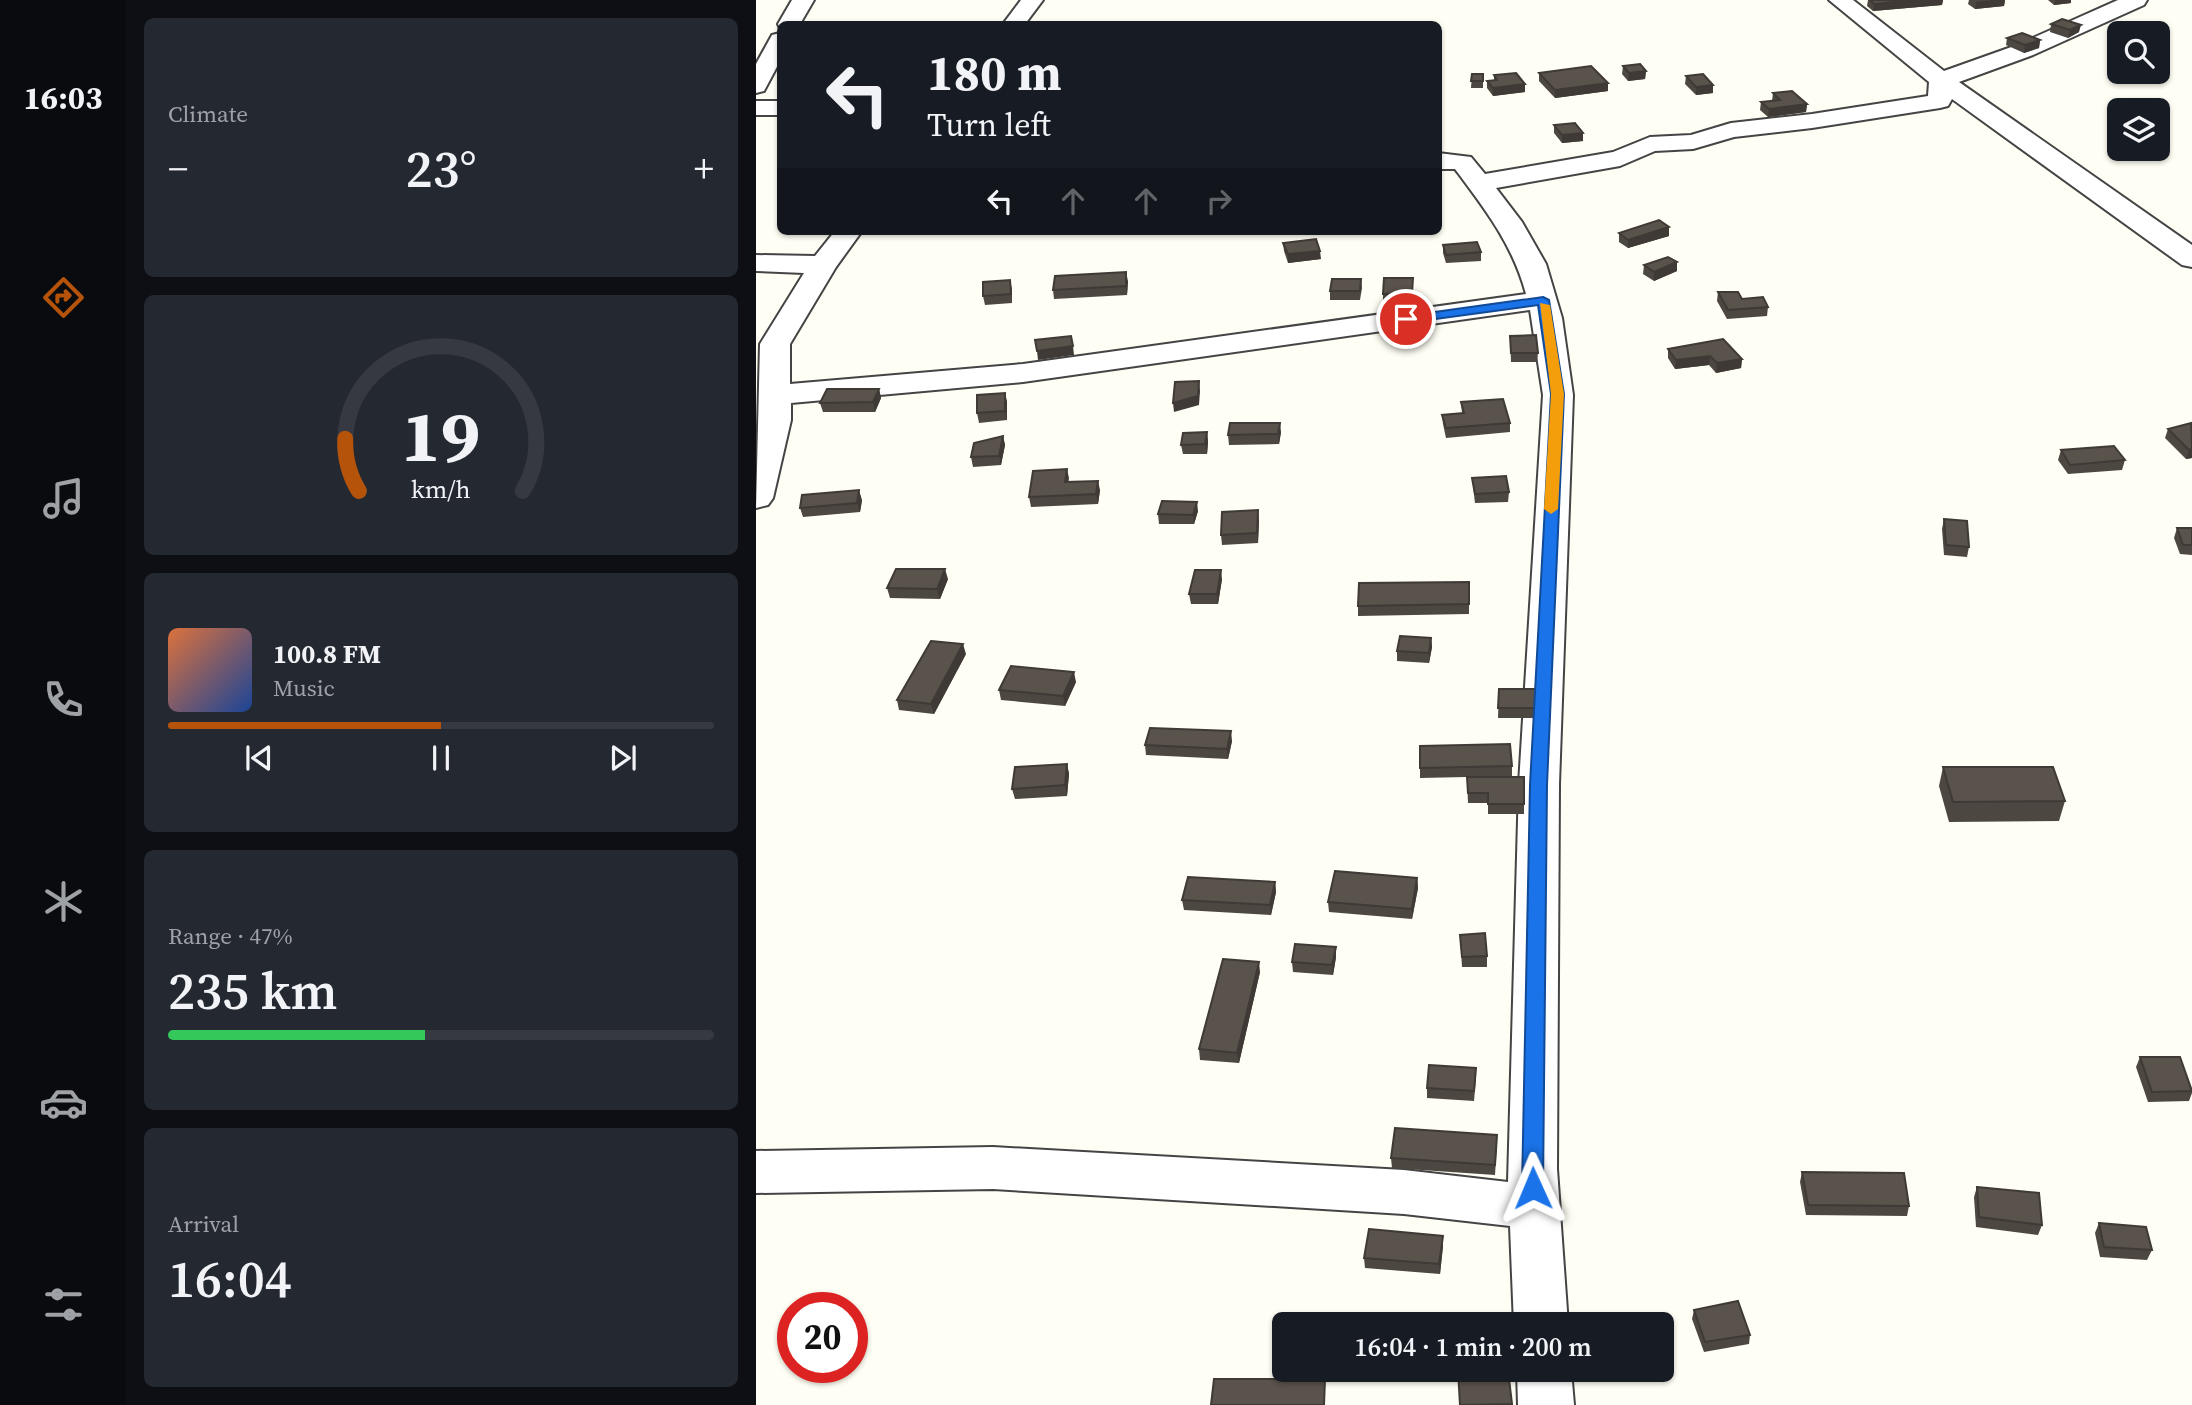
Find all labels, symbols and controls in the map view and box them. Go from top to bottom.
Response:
map controls [2107,21,2170,161]
button: search [2107,21,2170,84]
text: 180 m [927,39,1062,106]
icon: left [812,49,903,140]
text: 16:03 [24,76,102,120]
text: Climate [168,98,248,130]
button: layers [2107,98,2170,161]
text: Turn left [927,103,1051,147]
text: 23° [405,133,477,204]
text: − [168,143,188,195]
text: + [694,143,714,195]
icon: left [981,182,1019,220]
icon: ahead [1054,182,1092,220]
icon: ahead [1127,182,1165,220]
icon: right [1200,182,1238,220]
icon: directions [39,273,88,322]
pin [1376,289,1436,349]
icon: arrive [1387,300,1425,338]
text: 19 [402,387,480,486]
text: km/h [411,472,471,506]
icon: music [39,474,88,523]
text: 100.8 FM [273,636,381,672]
text: Music [273,672,335,704]
icon: phone [39,675,88,724]
icon: previous [240,739,278,777]
icon: pause [422,739,460,777]
icon: next [604,739,642,777]
icon: climate [39,877,88,926]
text: Range · 47% [168,920,293,952]
text: 235 km [168,955,337,1026]
icon: car [39,1078,88,1127]
position arrow [1496,1151,1570,1225]
text: Arrival [168,1208,239,1240]
text: 16:04 [168,1243,292,1314]
icon: filters [39,1280,88,1329]
speed limit sign: 20 [777,1292,868,1383]
text: 16:04 · 1 min · 200 m [1354,1329,1592,1365]

